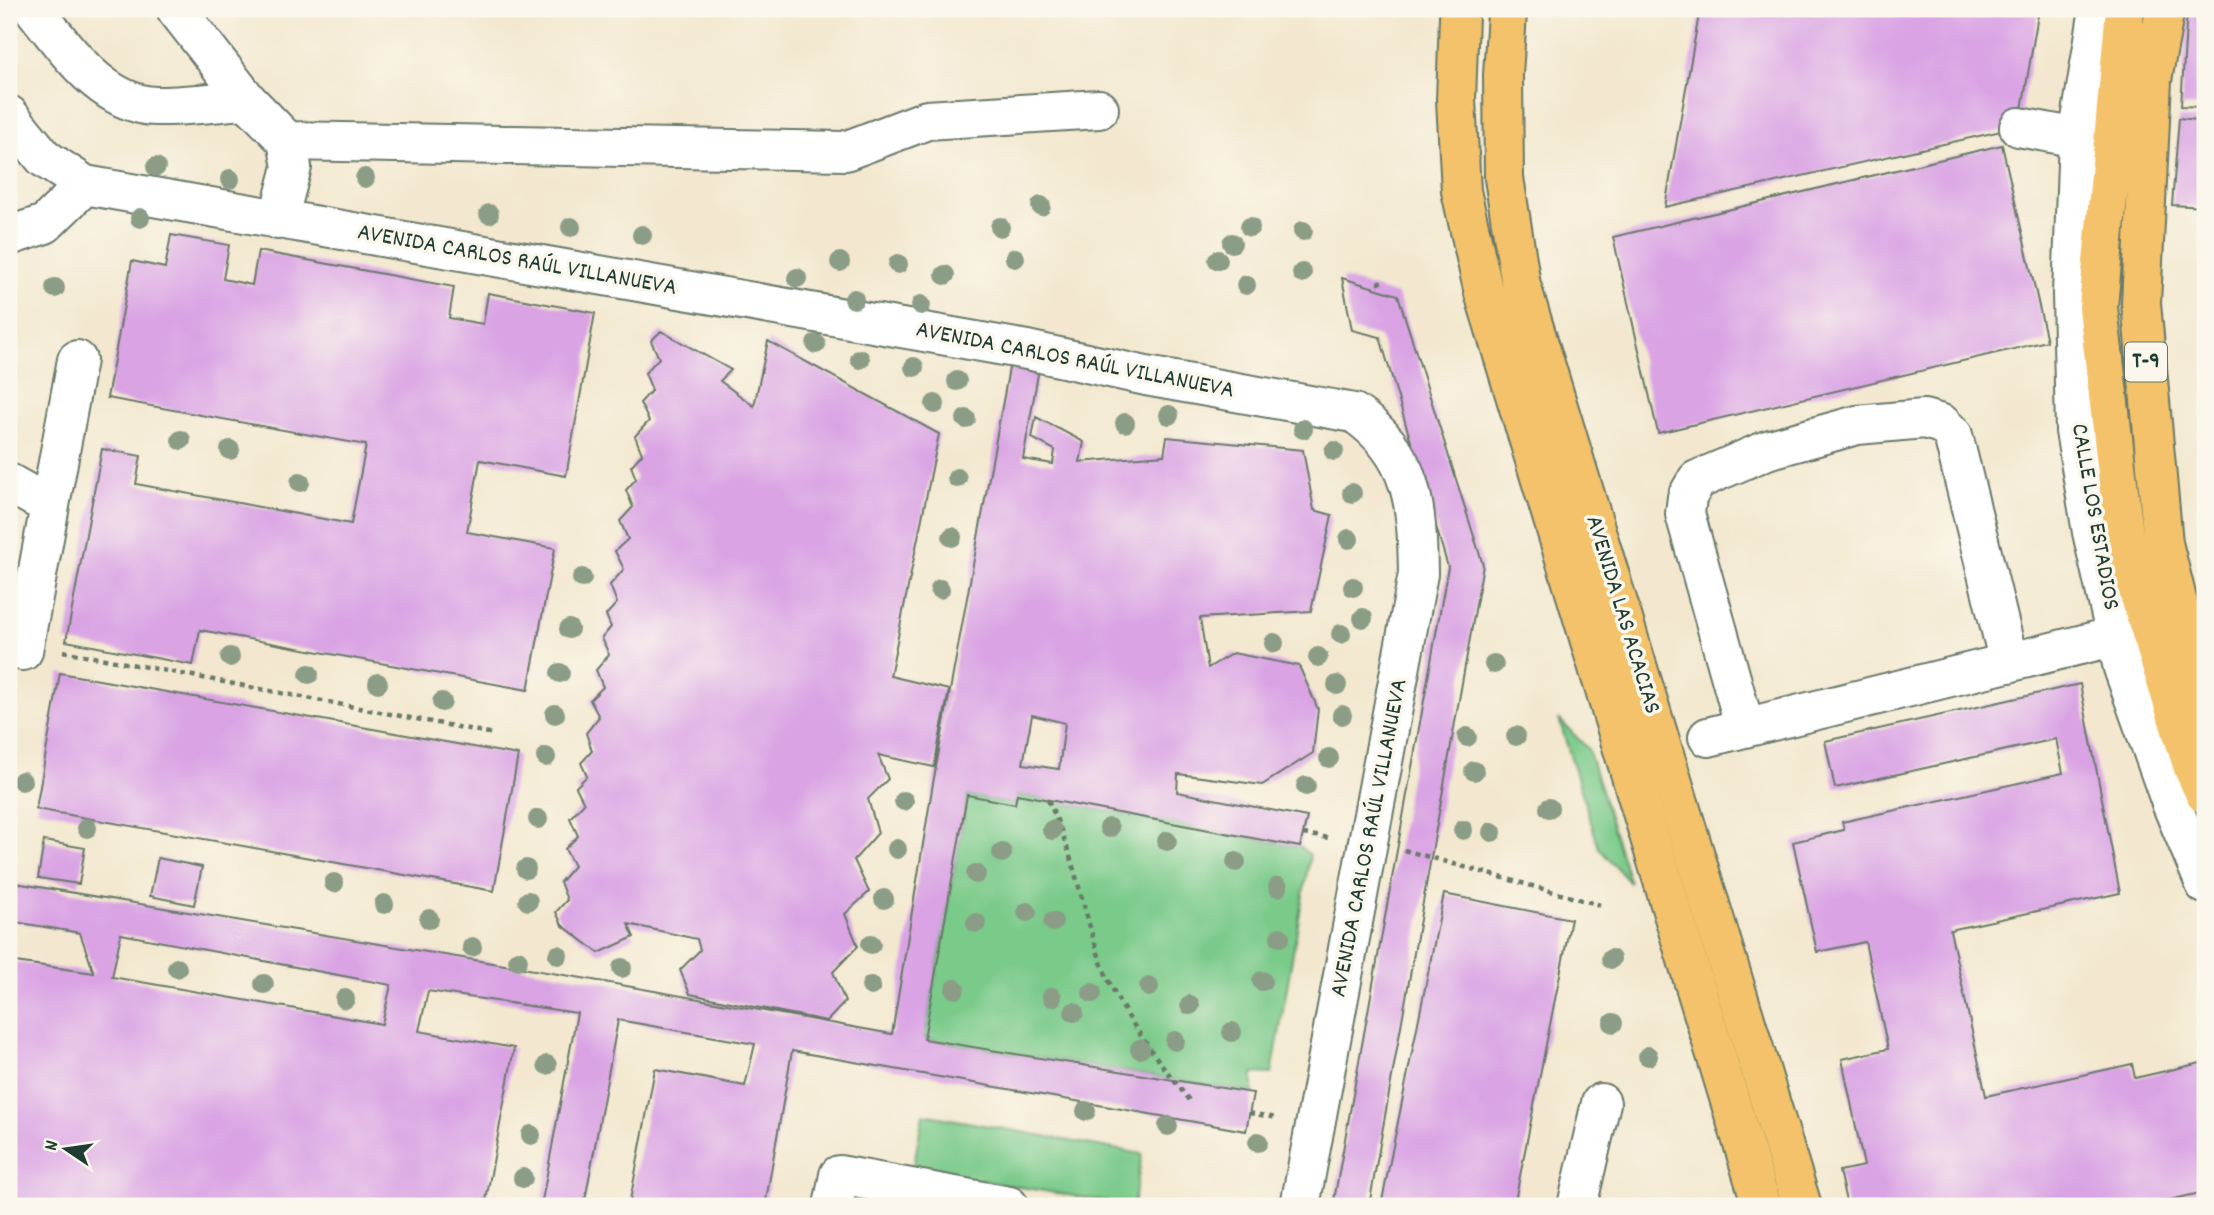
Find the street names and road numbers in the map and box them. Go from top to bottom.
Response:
street label: AVENIDA CARLOS RAÚL VILLANUEVA [355,216,679,306]
street label: AVENIDA CARLOS RAÚL VILLANUEVA [913,313,1237,409]
road number: T-9 [2125,342,2167,382]
street label: CALLE LOS ESTADIOS [2061,421,2127,613]
street label: AVENIDA LAS ACACIAS [1576,512,1668,718]
street label: AVENIDA CARLOS RAÚL VILLANUEVA [1322,676,1418,1000]

